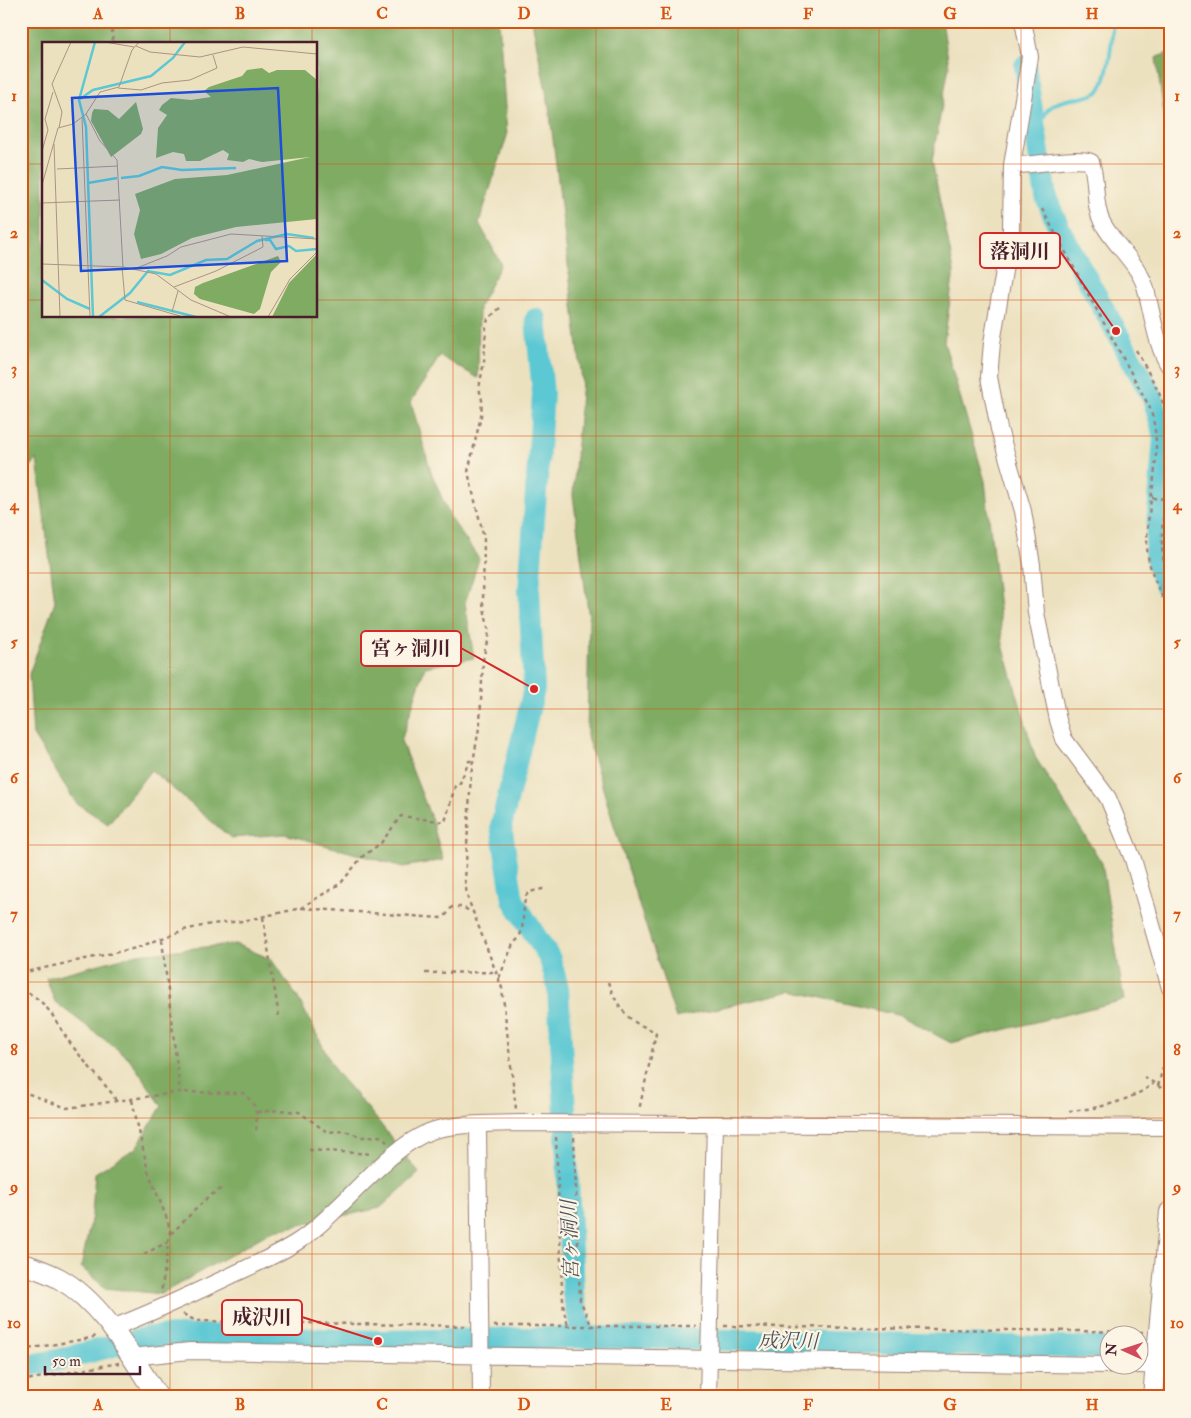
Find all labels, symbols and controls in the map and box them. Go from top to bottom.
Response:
text: A [92,4,104,24]
text: B [235,4,245,24]
text: C [376,4,388,24]
text: D [517,4,531,24]
text: E [660,4,672,24]
text: F [803,4,813,24]
text: G [943,4,957,24]
text: H [1085,4,1099,24]
inset map [42,42,318,318]
text: 1 [11,86,17,106]
text: 1 [1174,86,1180,106]
text: 2 [10,223,18,243]
text: 2 [1173,223,1181,243]
callout: 落洞川 [980,233,1060,268]
text: 落洞川 [990,239,1050,264]
text: 3 [11,359,17,379]
text: 3 [1174,359,1180,379]
text: 4 [9,495,20,515]
text: 4 [1172,495,1183,515]
callout: 宮ヶ洞川 [361,631,461,666]
text: 5 [10,632,18,652]
text: 5 [1173,632,1181,652]
text: 宮ヶ洞川 [371,636,451,661]
text: 6 [10,768,20,788]
text: 6 [1173,768,1183,788]
text: 7 [10,904,18,924]
text: 7 [1173,904,1181,924]
text: 8 [10,1040,18,1060]
text: 8 [1173,1040,1181,1060]
text: 9 [8,1177,18,1197]
text: 9 [1171,1177,1181,1197]
water label: 宮ヶ洞川 [556,1198,584,1280]
callout: 成沢川 [222,1300,302,1335]
text: 成沢川 [232,1305,292,1330]
text: 10 [7,1313,21,1333]
text: 10 [1170,1313,1184,1333]
north arrow [1098,1326,1148,1376]
water label: 成沢川 [758,1328,820,1354]
text: N [1103,1342,1120,1357]
scale bar [45,1343,140,1375]
text: 50 m [52,1352,81,1371]
text: A [92,1395,104,1415]
text: B [235,1395,245,1415]
text: C [376,1395,388,1415]
text: D [517,1395,531,1415]
text: E [660,1395,672,1415]
text: F [803,1395,813,1415]
text: G [943,1395,957,1415]
text: H [1085,1395,1099,1415]

